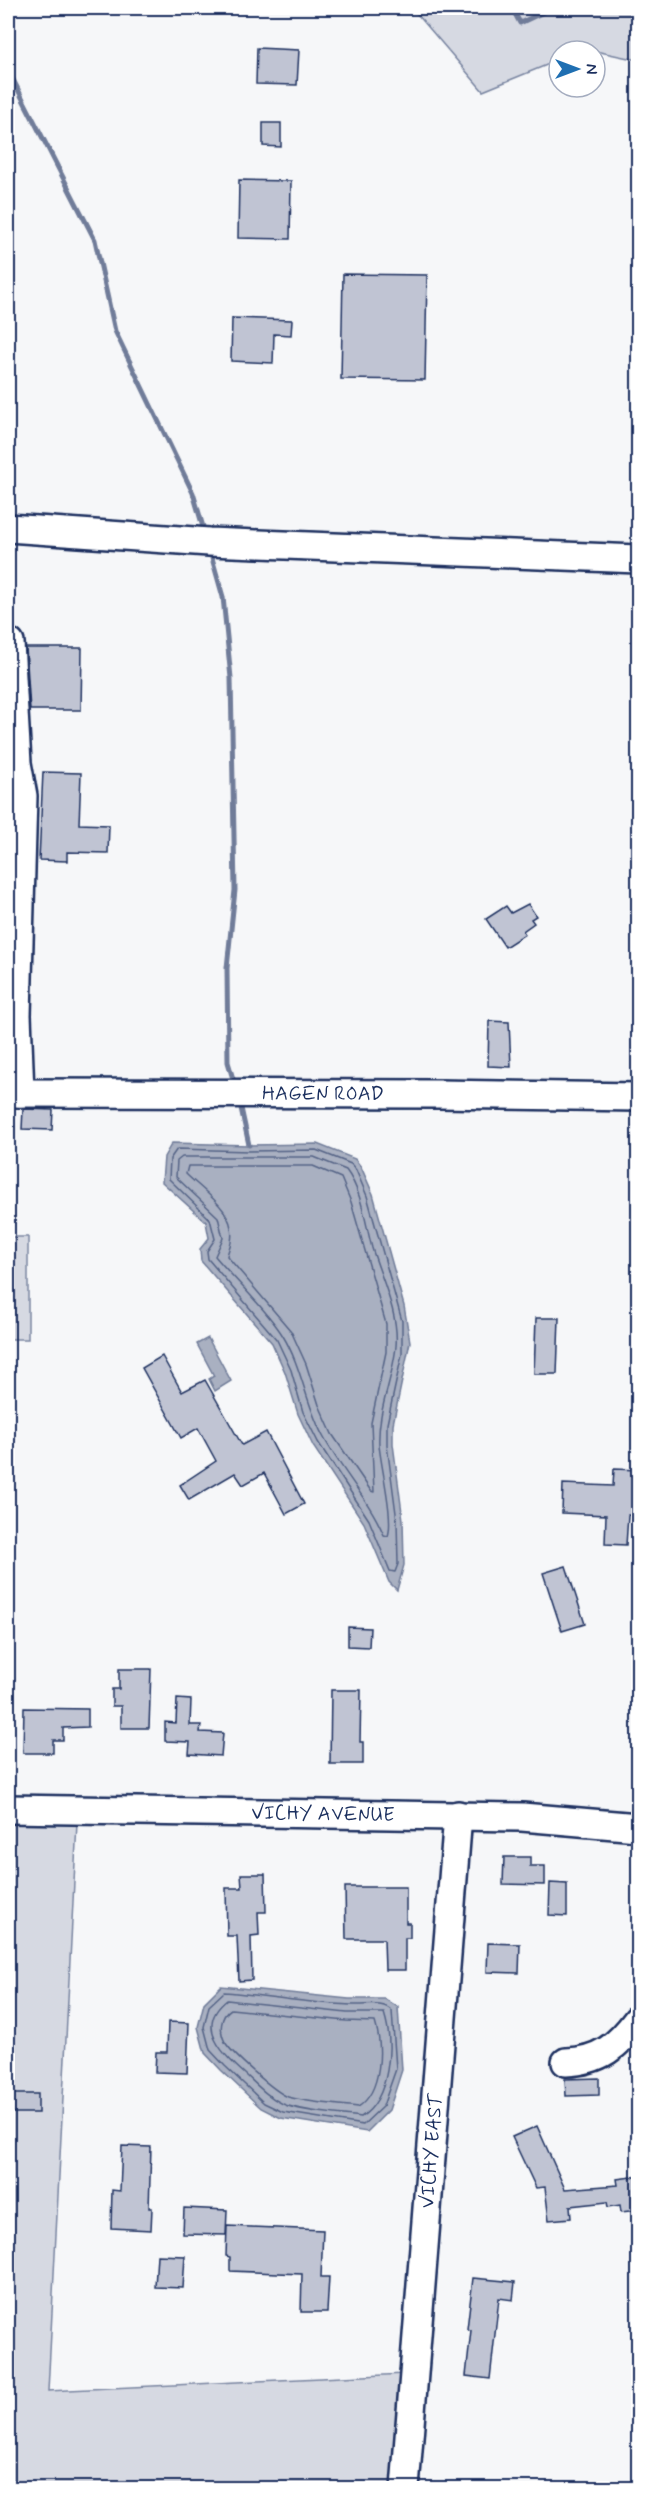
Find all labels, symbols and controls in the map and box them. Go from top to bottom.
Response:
north arrow [547,39,607,99]
text: N [580,64,601,74]
street label: HAGEN ROAD [262,1080,384,1107]
street label: VICHY AVENUE [251,1799,395,1829]
street label: VICHY EAST [414,2091,450,2209]

